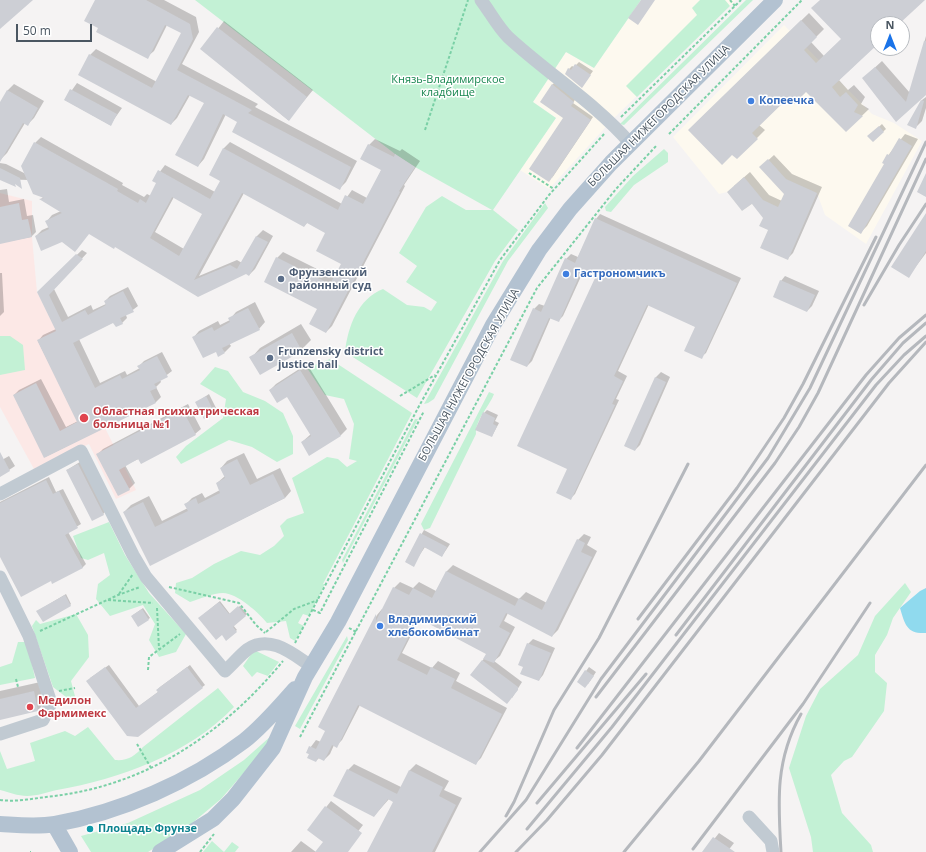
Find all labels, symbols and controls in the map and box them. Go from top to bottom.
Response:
scale bar [18,16,94,42]
north arrow [870,16,910,56]
text: N [886,17,894,32]
text: 50 m [23,22,51,39]
street label: БОЛЬШАЯ НИЖЕГОРОДСКАЯ УЛИЦА [585,42,733,190]
park label: Князь-Владимирское кладбище [391,73,505,99]
place label: Копеечка [759,94,814,108]
marker: Копеечка [746,96,756,106]
place label: Фрунзенский районный суд [289,266,371,292]
place label: Гастрономчикъ [574,267,665,281]
marker: Гастрономчикъ [561,269,571,279]
marker: Фрунзенский районный суд [276,274,286,284]
street label: БОЛЬШАЯ НИЖЕГОРОДСКАЯ УЛИЦА [416,286,522,464]
place label: Frunzensky district justice hall [278,345,383,371]
marker: Frunzensky district justice hall [265,353,275,363]
place label: Областная психиатрическая больница №1 [93,405,259,431]
marker: Областная психиатрическая больница №1 [78,412,90,424]
place label: Владимирский хлебокомбинат [388,613,479,639]
marker: Владимирский хлебокомбинат [375,621,385,631]
place label: Медилон Фармимекс [38,694,107,720]
marker: Медилон Фармимекс [25,702,35,712]
place label: Площадь Фрунзе [98,822,197,836]
marker: Площадь Фрунзе [85,824,95,834]

